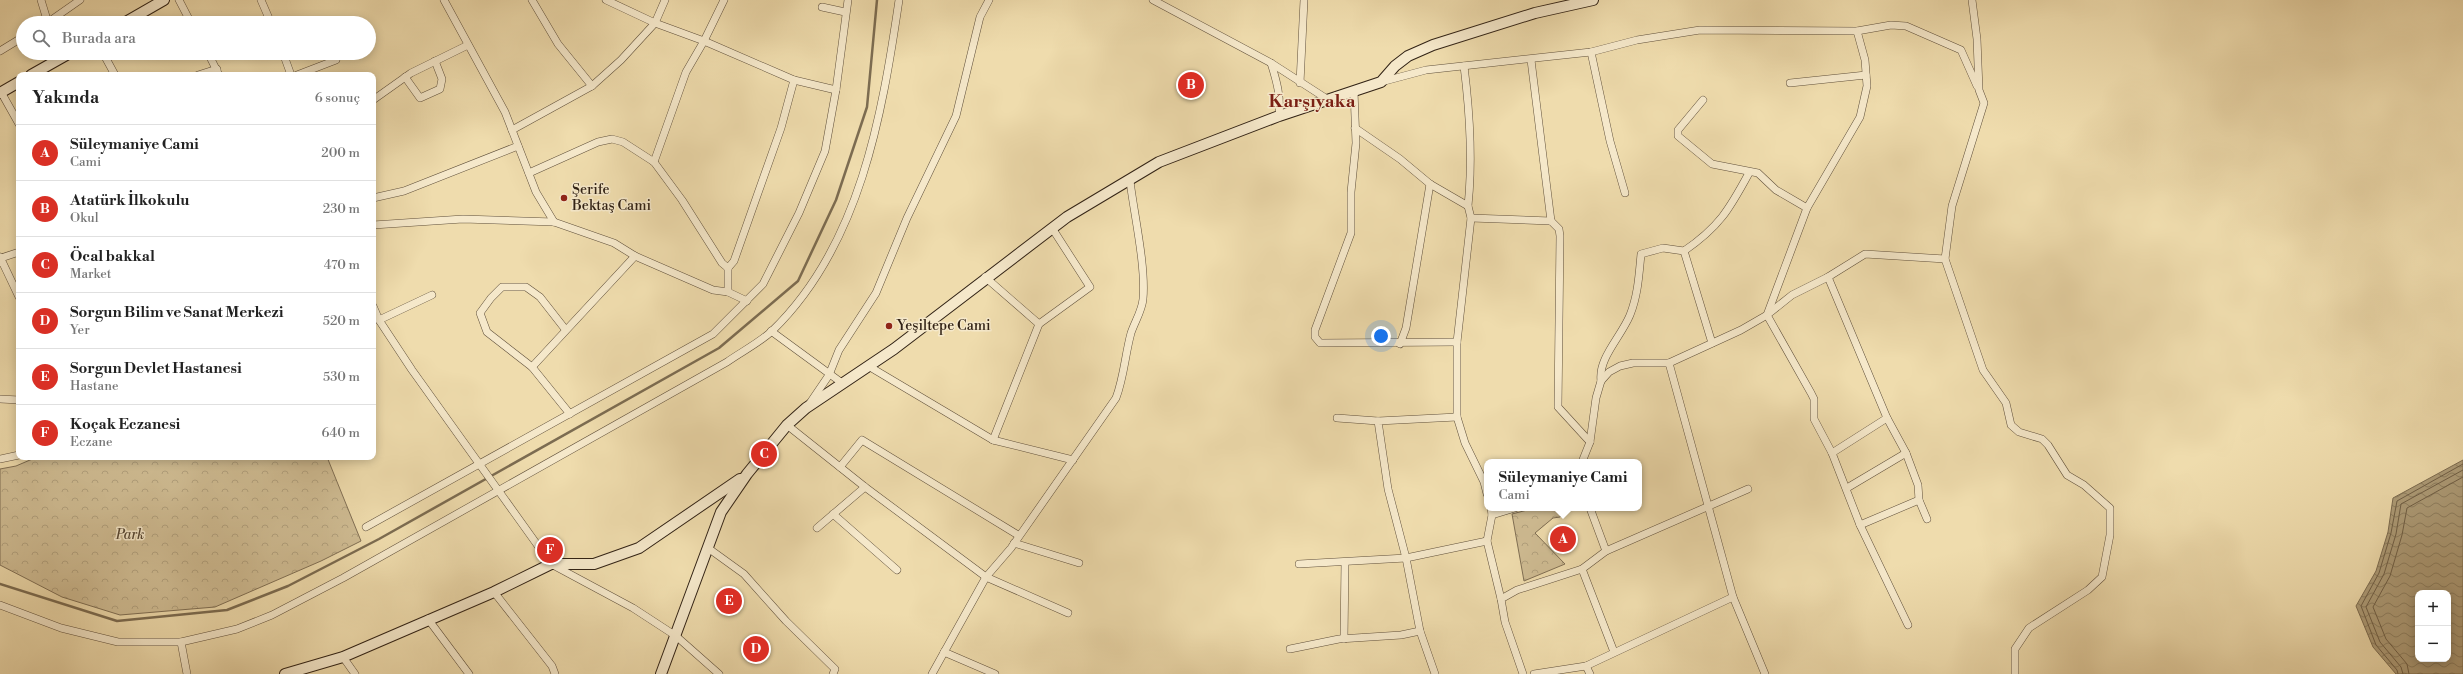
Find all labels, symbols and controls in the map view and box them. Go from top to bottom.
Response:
search box [16,16,376,60]
icon: search [30,27,52,49]
text: Burada ara [62,29,136,48]
pin: B [1178,70,1204,100]
text: Yakında [32,87,99,109]
text: 6 sonuç [315,90,360,106]
district label: Karşıyaka [1269,90,1356,113]
text: Süleymaniye Cami [70,135,199,154]
text: A [40,145,50,161]
text: 200 m [321,145,360,161]
text: Cami [70,154,101,170]
place label: Şerife Bektaş Cami [571,181,651,215]
text: Atatürk İlkokulu [70,191,190,210]
marker: Şerife Bektaş Cami [559,193,569,203]
text: B [40,201,50,217]
text: 230 m [323,201,360,217]
text: Okul [70,210,99,226]
text: Öcal bakkal [70,247,155,266]
text: C [40,257,50,273]
text: 470 m [324,257,360,273]
text: Market [70,266,111,282]
text: Sorgun Bilim ve Sanat Merkezi [70,303,284,322]
text: D [40,313,50,329]
text: 520 m [323,313,360,329]
place label: Yeşiltepe Cami [896,317,991,335]
marker: Yeşiltepe Cami [884,321,894,331]
text: Yer [70,322,90,338]
your location [1371,326,1391,346]
text: Sorgun Devlet Hastanesi [70,359,242,378]
text: E [40,369,50,385]
text: 530 m [323,369,360,385]
text: Hastane [70,378,119,394]
text: Koçak Eczanesi [70,415,180,434]
text: F [40,425,50,441]
text: 640 m [321,425,360,441]
text: Eczane [70,434,113,450]
pin: C [751,439,777,469]
popup [1484,459,1642,511]
text: Süleymaniye Cami [1499,468,1627,487]
text: Cami [1499,487,1530,503]
pin: A [1550,524,1576,554]
park label: Park [115,526,144,544]
pin: F [537,535,563,565]
pin: E [716,586,742,616]
map controls [2415,590,2451,662]
button: + [2415,590,2451,626]
button: − [2415,626,2451,662]
pin: D [743,634,769,664]

